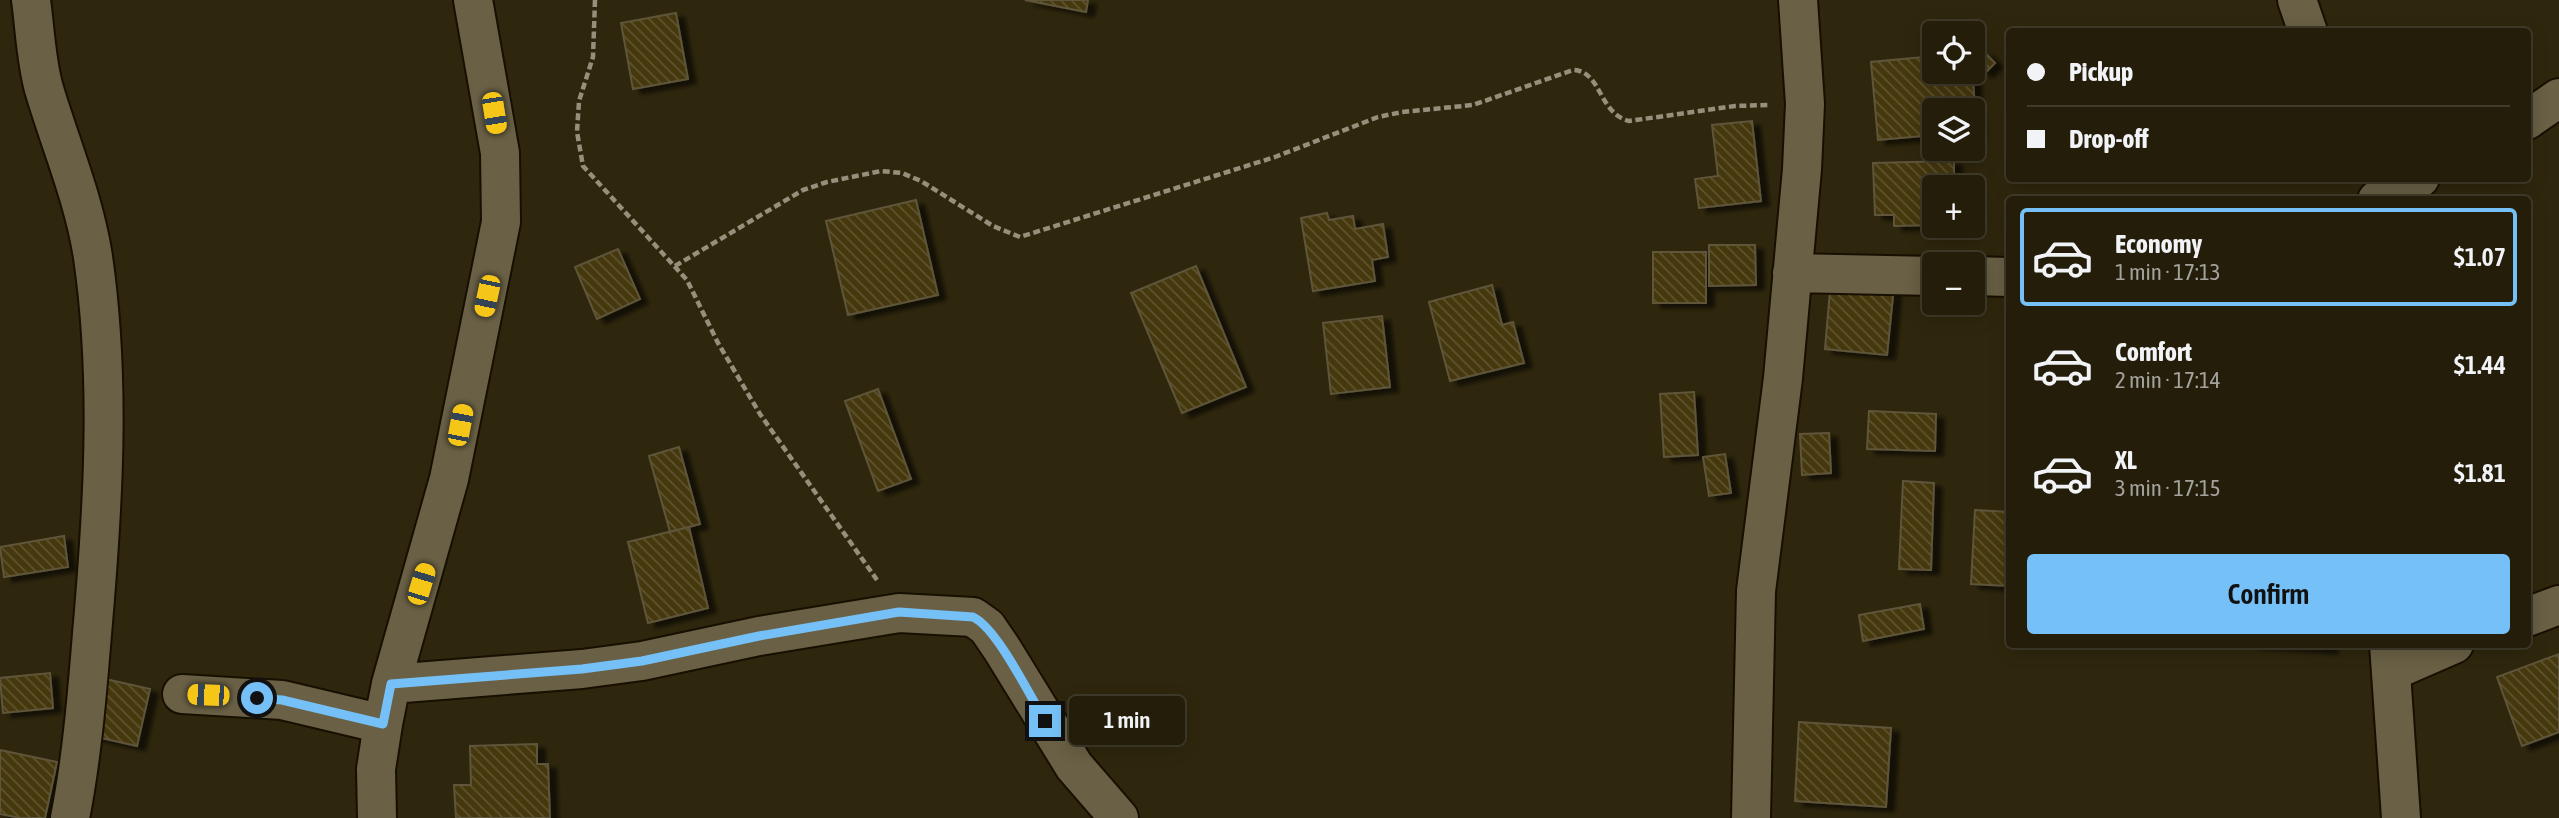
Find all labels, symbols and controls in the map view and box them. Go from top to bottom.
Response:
map controls [1922,21,1985,315]
button: locate [1922,21,1985,84]
text: Pickup [2069,57,2133,87]
car [481,91,508,135]
button: layers [1922,98,1985,161]
text: Drop-off [2069,124,2149,154]
button: + [1922,175,1985,238]
icon: car [2031,226,2094,289]
text: Economy [2115,229,2202,259]
text: $1.07 [2454,242,2506,272]
button: − [1922,252,1985,315]
text: 1 min · 17:13 [2115,259,2221,285]
car [473,273,502,319]
icon: car [2031,334,2094,397]
text: Comfort [2115,337,2192,367]
text: $1.44 [2454,350,2506,380]
text: 2 min · 17:14 [2115,367,2221,393]
car [446,402,475,448]
icon: car [2031,442,2094,505]
text: XL [2115,445,2137,475]
text: $1.81 [2454,458,2506,488]
text: 3 min · 17:15 [2115,475,2221,501]
button: Confirm [2027,554,2510,634]
car [405,561,438,607]
route start [241,682,273,714]
car [187,684,230,706]
callout: 1 min [1070,696,1185,746]
route end [1029,705,1061,737]
text: 1 min [1104,707,1150,733]

